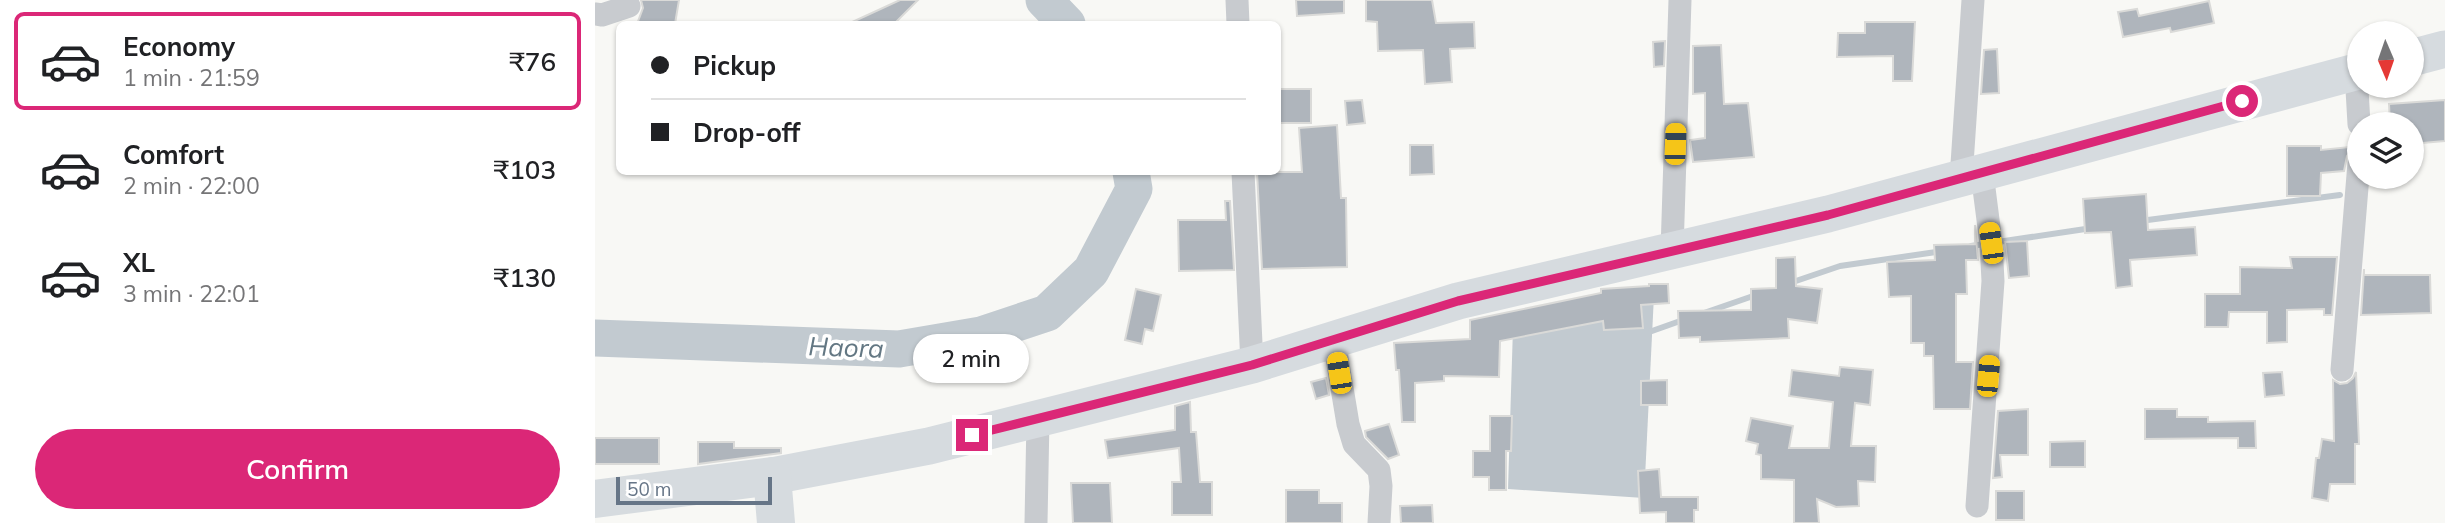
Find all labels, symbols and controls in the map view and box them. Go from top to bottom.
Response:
north arrow [2347,21,2424,98]
map controls [2347,21,2424,189]
icon: car [39,30,102,93]
text: Economy [123,30,235,63]
text: ₹76 [509,45,556,78]
text: Pickup [693,49,776,82]
text: 1 min · 21:59 [123,63,260,92]
route start [2226,85,2258,117]
button: layers [2347,112,2424,189]
text: Drop-off [693,116,800,149]
car [1664,123,1687,165]
icon: car [39,138,102,201]
text: Comfort [123,138,224,171]
text: ₹103 [494,153,556,186]
text: 2 min · 22:00 [123,171,260,200]
car [1978,221,2005,265]
icon: car [39,246,102,309]
text: XL [123,246,155,279]
text: ₹130 [494,261,556,294]
text: 3 min · 22:01 [123,279,260,308]
water label: Haora [808,329,884,365]
callout: 2 min [914,334,1030,382]
text: 2 min [941,344,1001,373]
car [1326,351,1353,395]
car [1976,354,2001,398]
route end [956,419,988,451]
button: Confirm [35,429,560,509]
scale bar [616,474,772,506]
text: 50 m [627,477,671,501]

